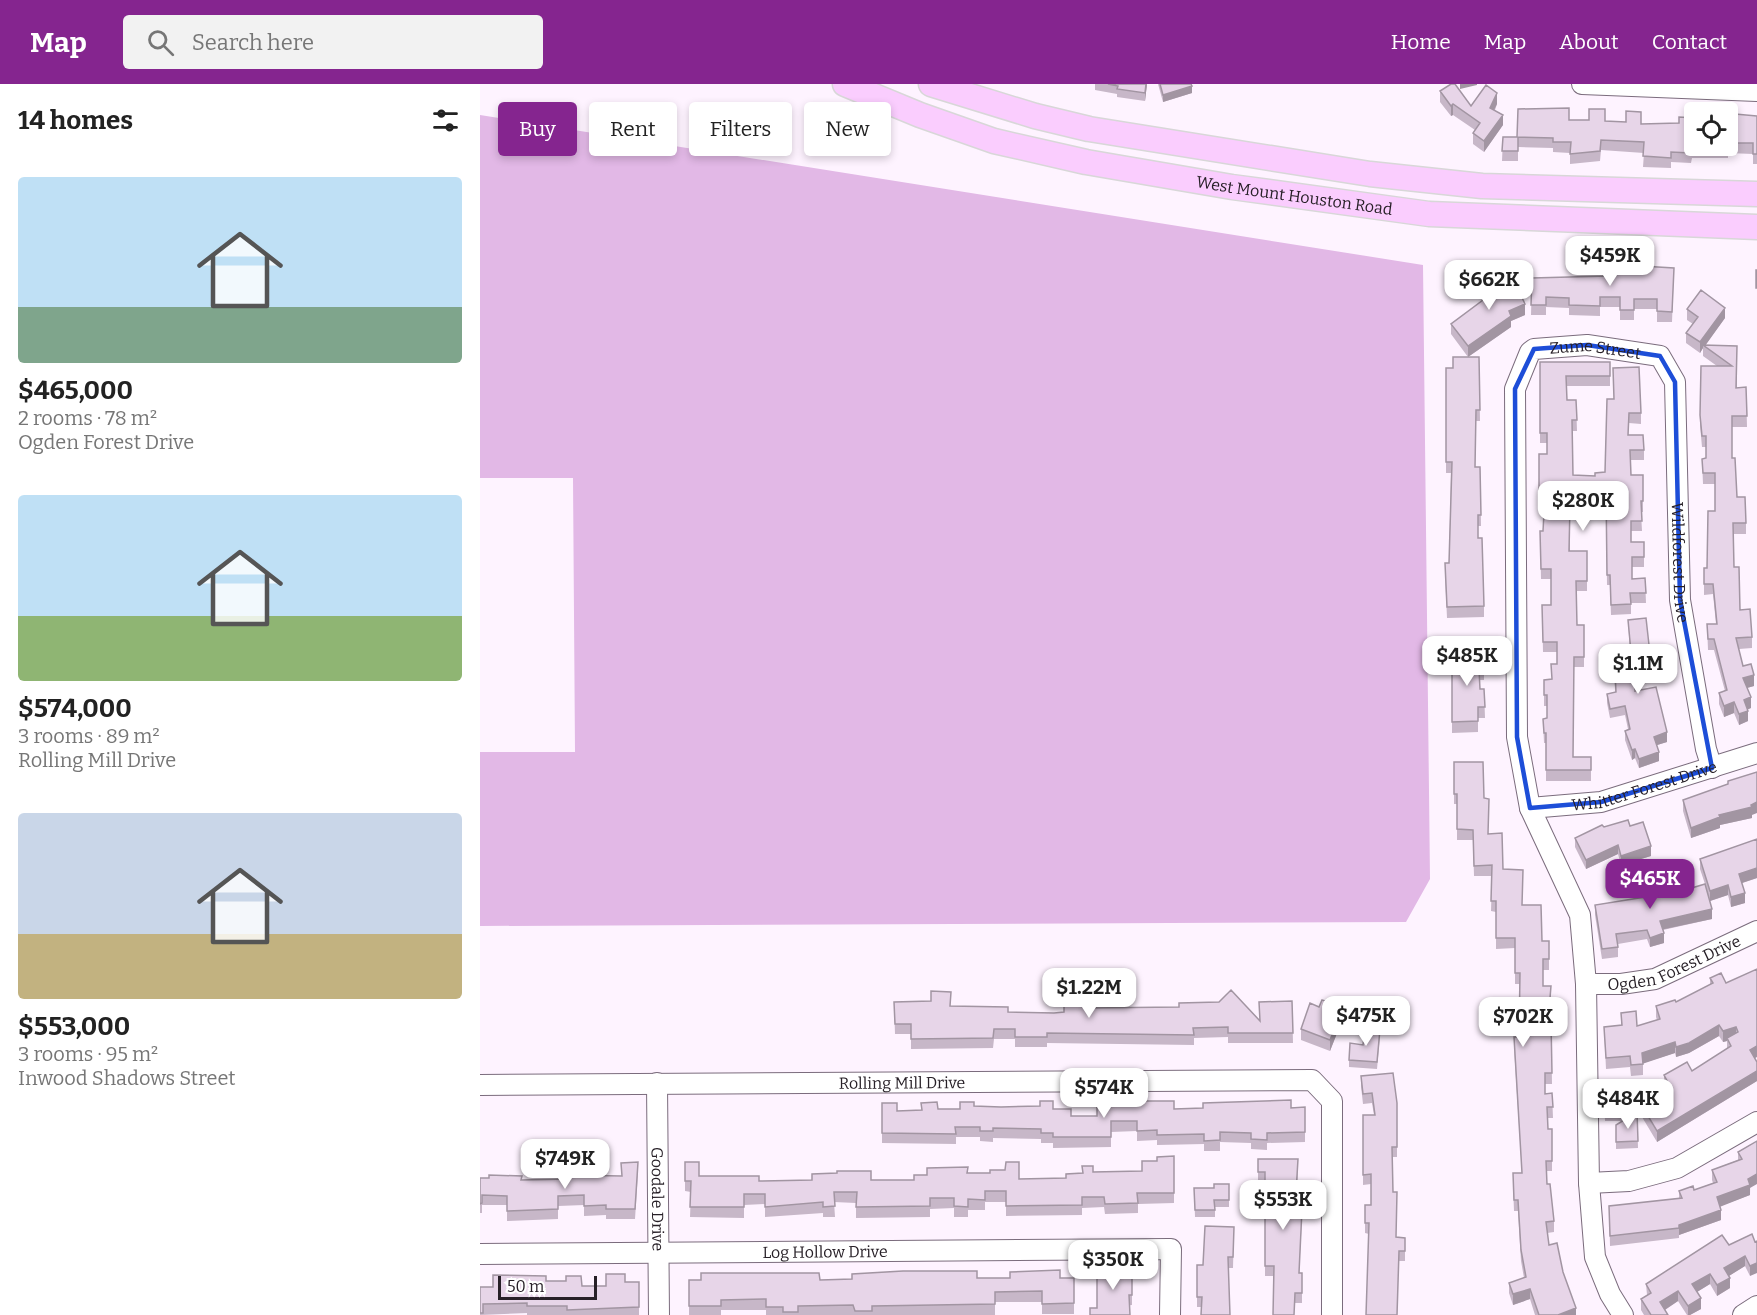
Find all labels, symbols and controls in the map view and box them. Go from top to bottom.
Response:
search box [123,15,543,69]
text: Map [30,26,87,59]
icon: search [144,26,177,59]
text: Search here [192,29,314,56]
text: Home [1391,29,1451,55]
text: Map [1484,29,1526,55]
text: About [1559,29,1619,55]
text: Contact [1652,29,1727,55]
chip: Buy [498,102,577,156]
chip: Rent [589,102,677,156]
chip: Filters [689,102,792,156]
chip: New [804,102,891,156]
map controls [1684,102,1738,156]
button: locate [1684,102,1738,156]
icon: filters [429,104,462,137]
text: 14 homes [18,105,133,136]
street label: West Mount Houston Road [1195,172,1394,218]
icon: home [186,216,294,324]
pin: $459K [1568,236,1652,287]
text: $459K [1579,243,1641,267]
pin: $662K [1447,260,1531,311]
text: $662K [1458,267,1520,291]
street label: Zume Street [1549,335,1642,363]
text: $465,000 [18,375,133,406]
text: 2 rooms · 78 m² [18,406,157,430]
text: Ogden Forest Drive [18,430,194,454]
pin: $280K [1541,481,1625,532]
text: $280K [1552,488,1614,512]
street label: Wildforest Drive [1668,502,1693,624]
icon: home [186,534,294,642]
pin: $485K [1425,636,1509,687]
text: $485K [1436,643,1498,667]
pin: $1.1M [1596,644,1680,695]
text: $1.1M [1612,651,1664,675]
text: $574,000 [18,693,132,724]
text: 3 rooms · 89 m² [18,724,160,748]
text: Rolling Mill Drive [18,748,176,772]
street label: Whitter Forest Drive [1571,757,1719,814]
icon: home [186,852,294,960]
pin: $465K [1608,859,1692,910]
text: $465K [1619,866,1681,890]
street label: Ogden Forest Drive [1607,931,1743,994]
pin: $1.22M [1040,968,1138,1019]
text: $1.22M [1056,975,1122,999]
pin: $475K [1324,996,1408,1047]
pin: $702K [1481,997,1565,1048]
text: $475K [1336,1003,1396,1027]
text: $702K [1493,1004,1553,1028]
text: $553,000 [18,1011,130,1042]
text: 3 rooms · 95 m² [18,1042,158,1066]
text: Inwood Shadows Street [18,1066,236,1090]
pin: $574K [1062,1068,1146,1119]
street label: Rolling Mill Drive [839,1073,965,1092]
text: $574K [1074,1075,1134,1099]
pin: $484K [1586,1079,1670,1130]
text: $484K [1597,1086,1659,1110]
pin: $749K [523,1139,607,1190]
text: $749K [535,1146,595,1170]
street label: Goodale Drive [648,1147,668,1251]
pin: $553K [1241,1180,1325,1231]
text: $553K [1254,1187,1312,1211]
pin: $350K [1071,1240,1155,1291]
street label: Log Hollow Drive [762,1242,888,1261]
text: $350K [1082,1247,1144,1271]
scale bar [498,1273,597,1300]
text: 50 m [507,1277,544,1296]

